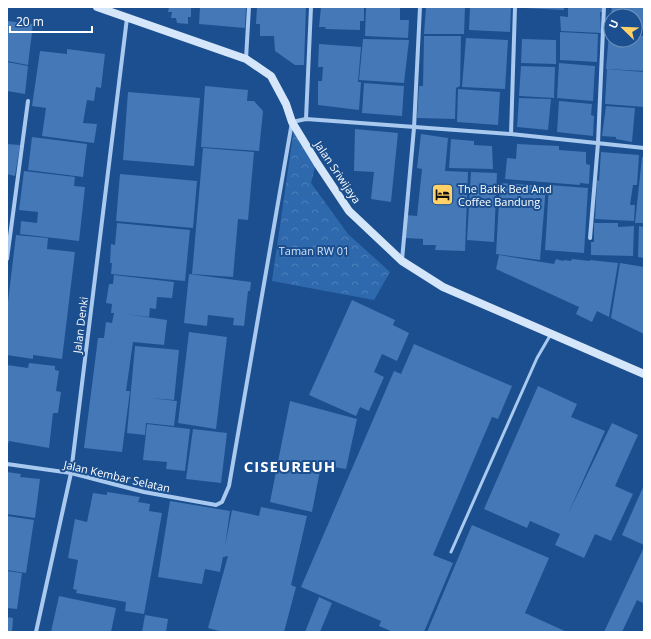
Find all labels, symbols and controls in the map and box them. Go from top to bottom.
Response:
scale bar [10,8,92,34]
north arrow [603,8,643,48]
text: 20 m [16,13,44,30]
text: U [605,17,622,31]
street label: Jalan Sriwijaya [311,137,365,206]
hotel icon: The Batik Bed And Coffee Bandung [430,181,456,207]
place label: The Batik Bed And Coffee Bandung [458,181,552,209]
park label: Taman RW 01 [279,243,349,258]
street label: Jalan Denki [69,296,91,355]
street label: Jalan Kembar Selatan [61,456,172,496]
district label: CISEUREUH [244,456,336,476]

